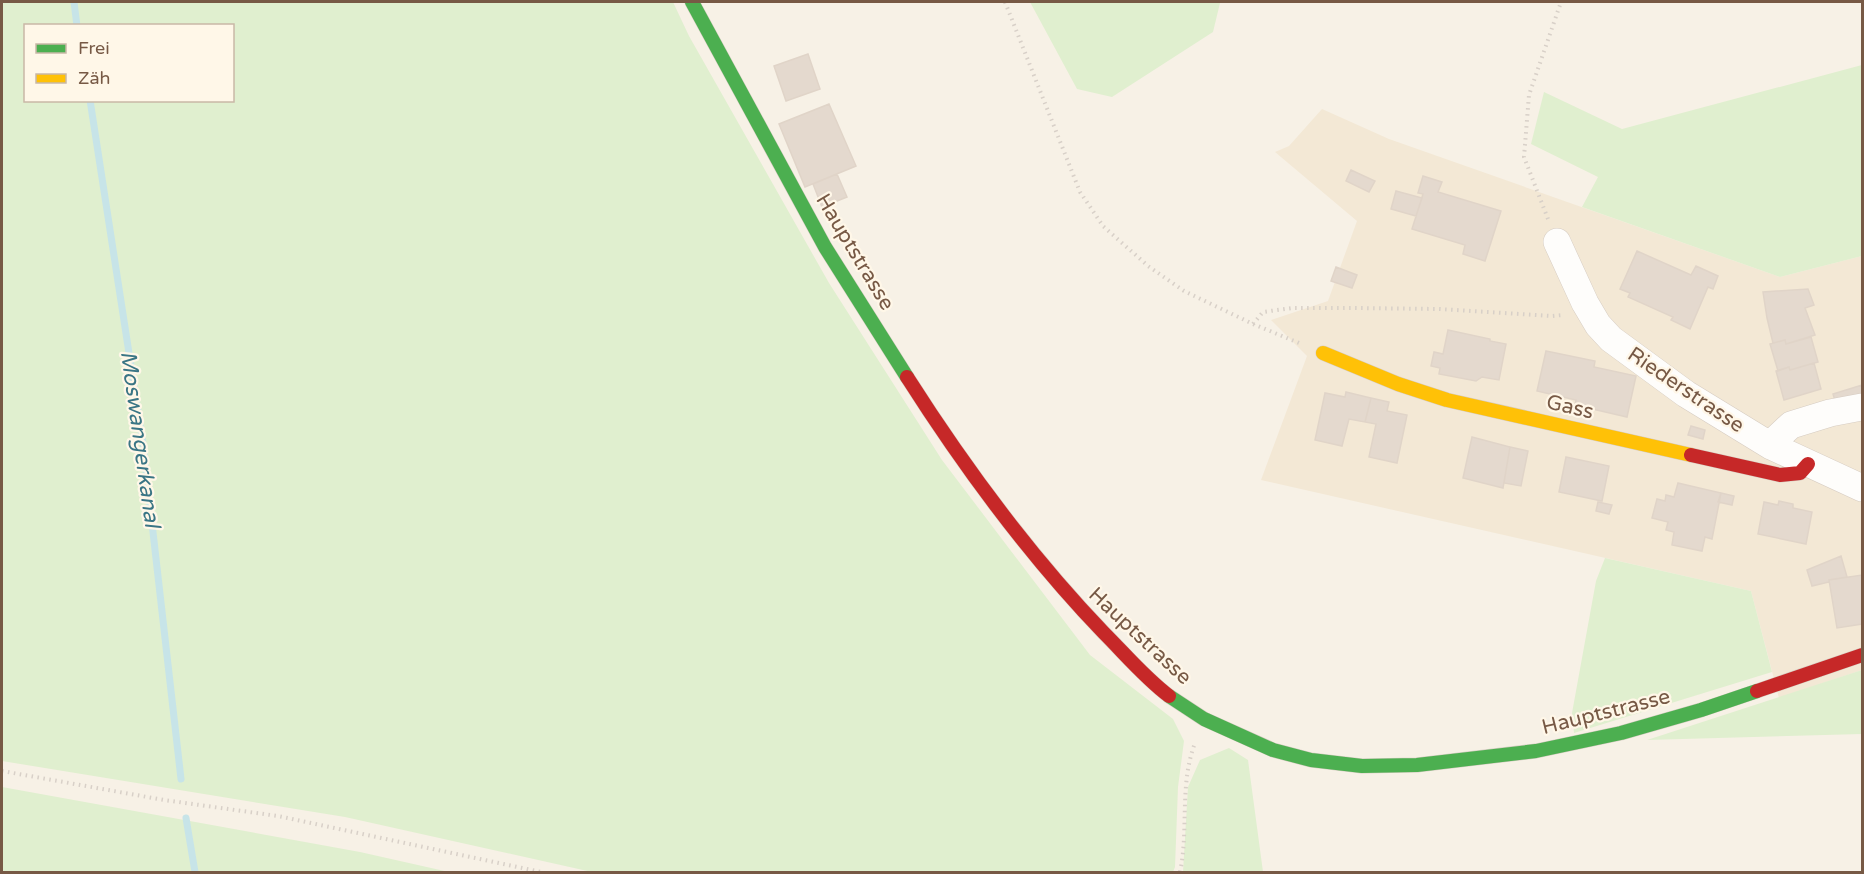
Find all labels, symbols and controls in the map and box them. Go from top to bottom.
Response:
legend [24,24,234,102]
text: Frei [78,37,110,59]
text: Zäh [78,67,111,89]
street label: Hauptstrasse [810,189,900,315]
street label: Riederstrasse [1623,342,1749,438]
water label: Moswangerkanal [115,349,166,531]
street label: Gass [1544,389,1596,425]
street label: Hauptstrasse [1083,582,1197,690]
street label: Hauptstrasse [1539,684,1673,740]

